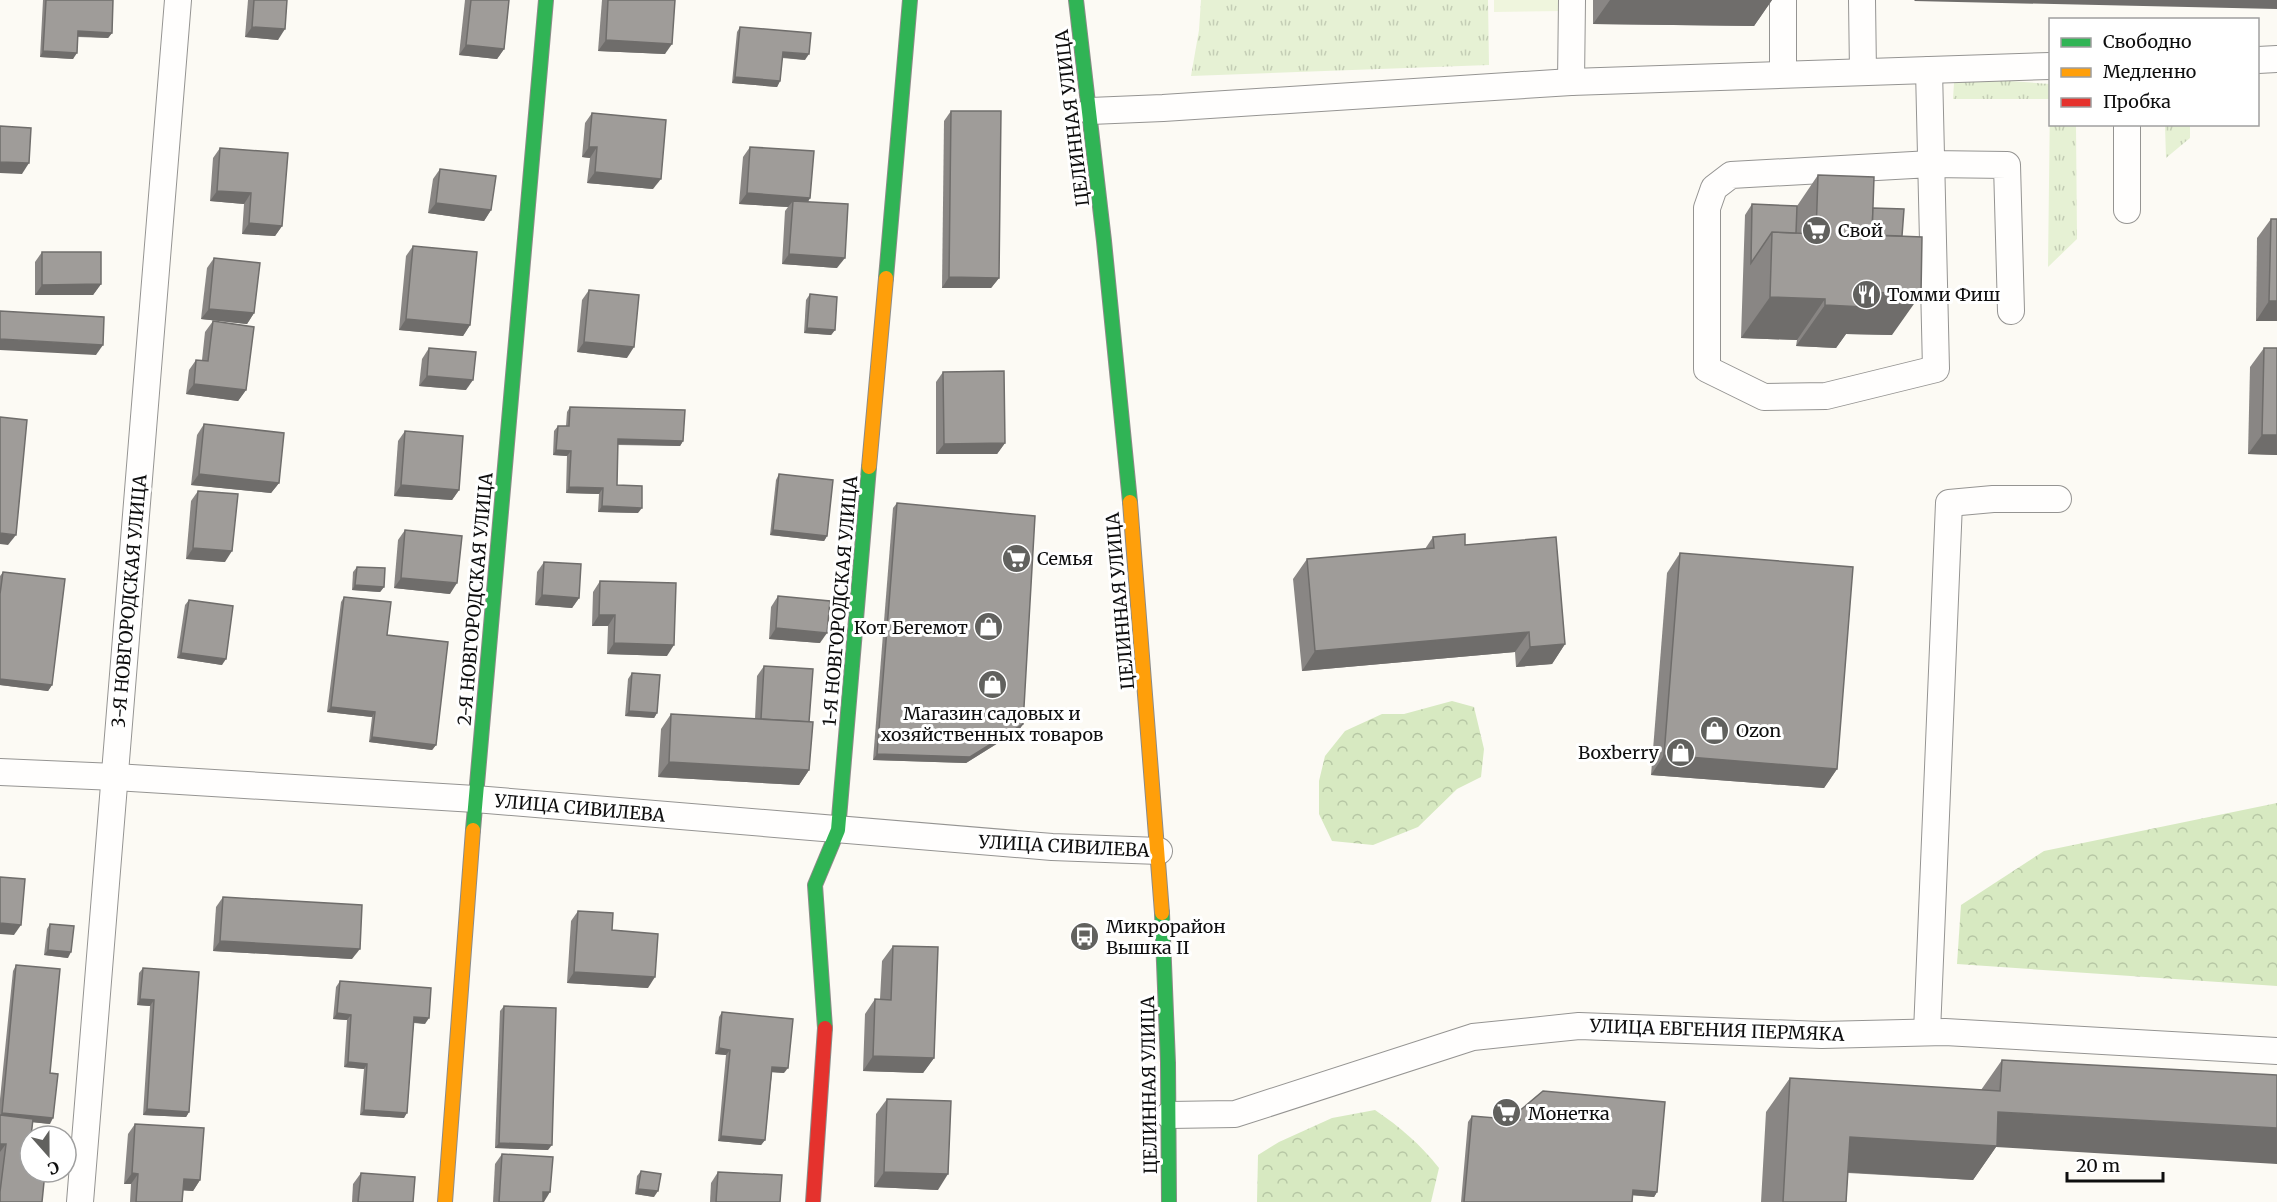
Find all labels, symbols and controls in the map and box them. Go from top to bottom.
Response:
legend [2049,18,2259,126]
street label: ЦЕЛИННАЯ УЛИЦА [1050,28,1094,208]
text: Свободно [2103,30,2191,53]
text: Медленно [2103,60,2196,83]
text: Пробка [2103,90,2171,113]
supermarket icon: Свой [1801,214,1833,246]
place label: Свой [1838,219,1883,242]
restaurant icon: Томми Фиш [1850,278,1882,310]
place label: Томми Фиш [1887,283,2000,306]
street label: 2-Я НОВГОРОДСКАЯ УЛИЦА [452,471,498,726]
street label: 3-Я НОВГОРОДСКАЯ УЛИЦА [106,473,152,729]
street label: 1-Я НОВГОРОДСКАЯ УЛИЦА [818,475,862,727]
street label: ЦЕЛИННАЯ УЛИЦА [1101,511,1139,691]
supermarket icon: Семья [1000,542,1032,574]
place label: Семья [1037,547,1093,570]
shop icon: Кот Бегемот [973,611,1005,643]
place label: Кот Бегемот [854,616,968,639]
shop icon: Магазин садовых и хозяйственных товаров [976,668,1008,700]
place label: Магазин садовых и хозяйственных товаров [881,702,1104,746]
shop icon: Ozon [1699,714,1731,746]
place label: Ozon [1736,719,1781,742]
shop icon: Boxberry [1664,736,1696,768]
place label: Boxberry [1578,741,1660,764]
street label: УЛИЦА СИВИЛЕВА [493,789,667,827]
street label: УЛИЦА СИВИЛЕВА [977,830,1150,862]
place label: Микрорайон Вышка II [1106,915,1226,959]
bus stop icon: Микрорайон Вышка II [1069,920,1101,952]
street label: ЦЕЛИННАЯ УЛИЦА [1136,995,1162,1174]
street label: УЛИЦА ЕВГЕНИЯ ПЕРМЯКА [1588,1014,1845,1046]
supermarket icon: Монетка [1491,1097,1523,1129]
place label: Монетка [1528,1102,1610,1125]
north arrow [18,1124,78,1184]
scale bar [2067,1145,2163,1183]
text: 20 m [2076,1154,2120,1177]
text: С [45,1157,62,1179]

